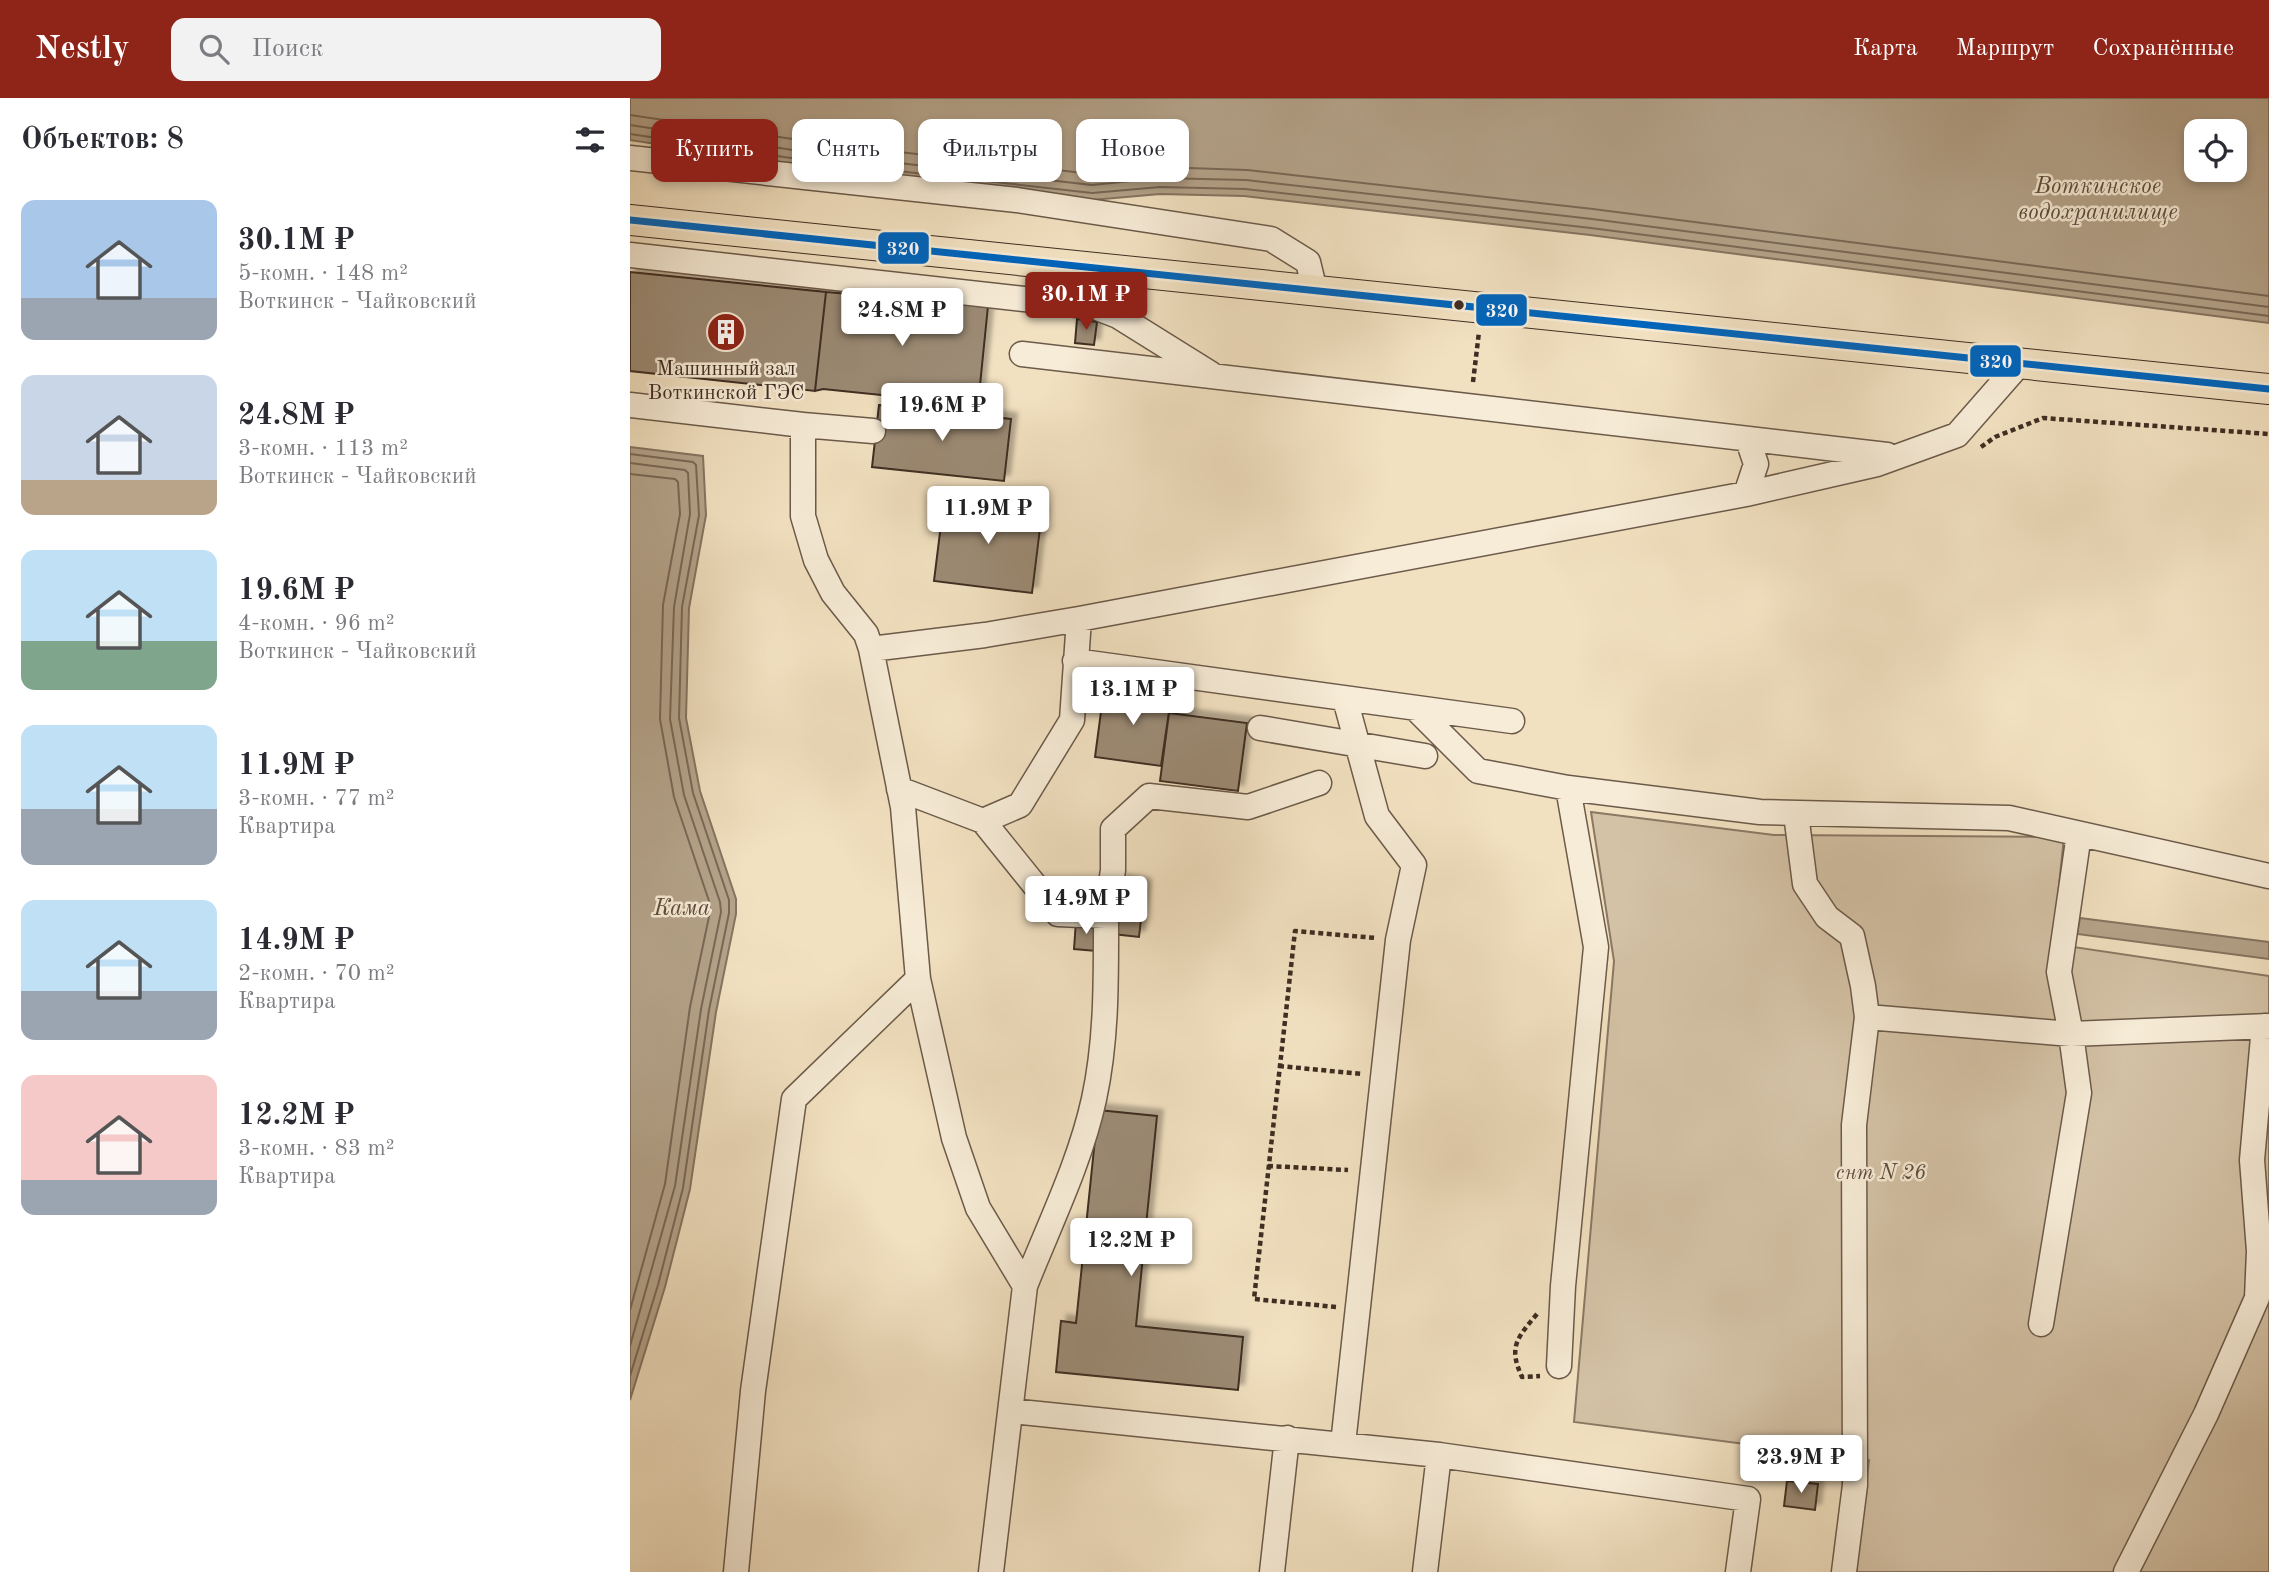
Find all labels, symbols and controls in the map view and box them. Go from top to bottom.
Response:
search box [171,18,661,81]
icon: search [195,30,233,68]
text: Nestly [35,33,129,66]
text: Поиск [251,36,323,62]
text: Карта [1853,37,1918,61]
text: Маршрут [1956,37,2054,61]
text: Сохранённые [2092,37,2234,61]
chip: Купить [651,119,778,182]
chip: Снять [792,119,904,182]
chip: Фильтры [918,119,1062,182]
chip: Новое [1076,119,1189,182]
map controls [2184,119,2247,182]
button: locate [2184,119,2247,182]
icon: filters [571,121,609,159]
text: Объектов: 8 [21,125,184,155]
water label: Воткинское водохранилище [2018,175,2178,225]
text: 30.1M ₽ [238,226,355,256]
icon: home [77,228,161,312]
line badge: 320 [877,231,930,265]
text: 320 [886,241,920,260]
text: 5-комн. · 148 m² [238,262,408,285]
pin: 30.1M ₽ [1021,272,1151,332]
text: 30.1M ₽ [1041,283,1131,306]
pin: 24.8M ₽ [837,288,967,348]
text: Воткинск - Чайковский [238,290,477,313]
line badge: 320 [1475,293,1528,327]
unlabelled marker [1452,298,1466,312]
text: 24.8M ₽ [857,299,947,322]
text: 320 [1485,303,1519,322]
building icon: Машинный зал Воткинской ГЭС [705,311,747,353]
line badge: 320 [1969,344,2022,378]
text: 320 [1979,354,2013,373]
place label: Машинный зал Воткинской ГЭС [648,359,804,404]
pin: 19.6M ₽ [877,384,1007,443]
text: 19.6M ₽ [897,394,987,417]
text: 24.8M ₽ [238,401,355,431]
icon: home [77,403,161,487]
text: 3-комн. · 113 m² [238,437,408,460]
text: Воткинск - Чайковский [238,465,477,488]
pin: 11.9M ₽ [923,486,1053,546]
text: 11.9M ₽ [943,497,1033,520]
text: 19.6M ₽ [238,576,355,606]
icon: home [77,578,161,662]
text: 4-комн. · 96 m² [238,612,395,635]
text: Воткинск - Чайковский [238,640,477,663]
pin: 13.1M ₽ [1068,668,1198,727]
text: 13.1M ₽ [1088,678,1178,701]
text: 11.9M ₽ [238,751,355,781]
icon: home [77,753,161,837]
text: 3-комн. · 77 m² [238,787,395,810]
text: Квартира [238,815,336,838]
pin: 14.9M ₽ [1021,876,1151,936]
text: 14.9M ₽ [1041,887,1131,910]
water label: Кама [653,897,710,920]
text: 14.9M ₽ [238,926,355,956]
icon: home [77,928,161,1012]
text: 2-комн. · 70 m² [238,962,395,985]
text: Квартира [238,990,336,1013]
text: 12.2M ₽ [238,1101,355,1131]
icon: home [77,1103,161,1187]
text: 3-комн. · 83 m² [238,1137,395,1160]
park label: снт N 26 [1836,1163,1926,1184]
text: Квартира [238,1165,336,1188]
pin: 12.2M ₽ [1066,1218,1196,1278]
text: 12.2M ₽ [1086,1229,1176,1252]
pin: 23.9M ₽ [1736,1436,1866,1495]
text: 23.9M ₽ [1756,1446,1846,1469]

